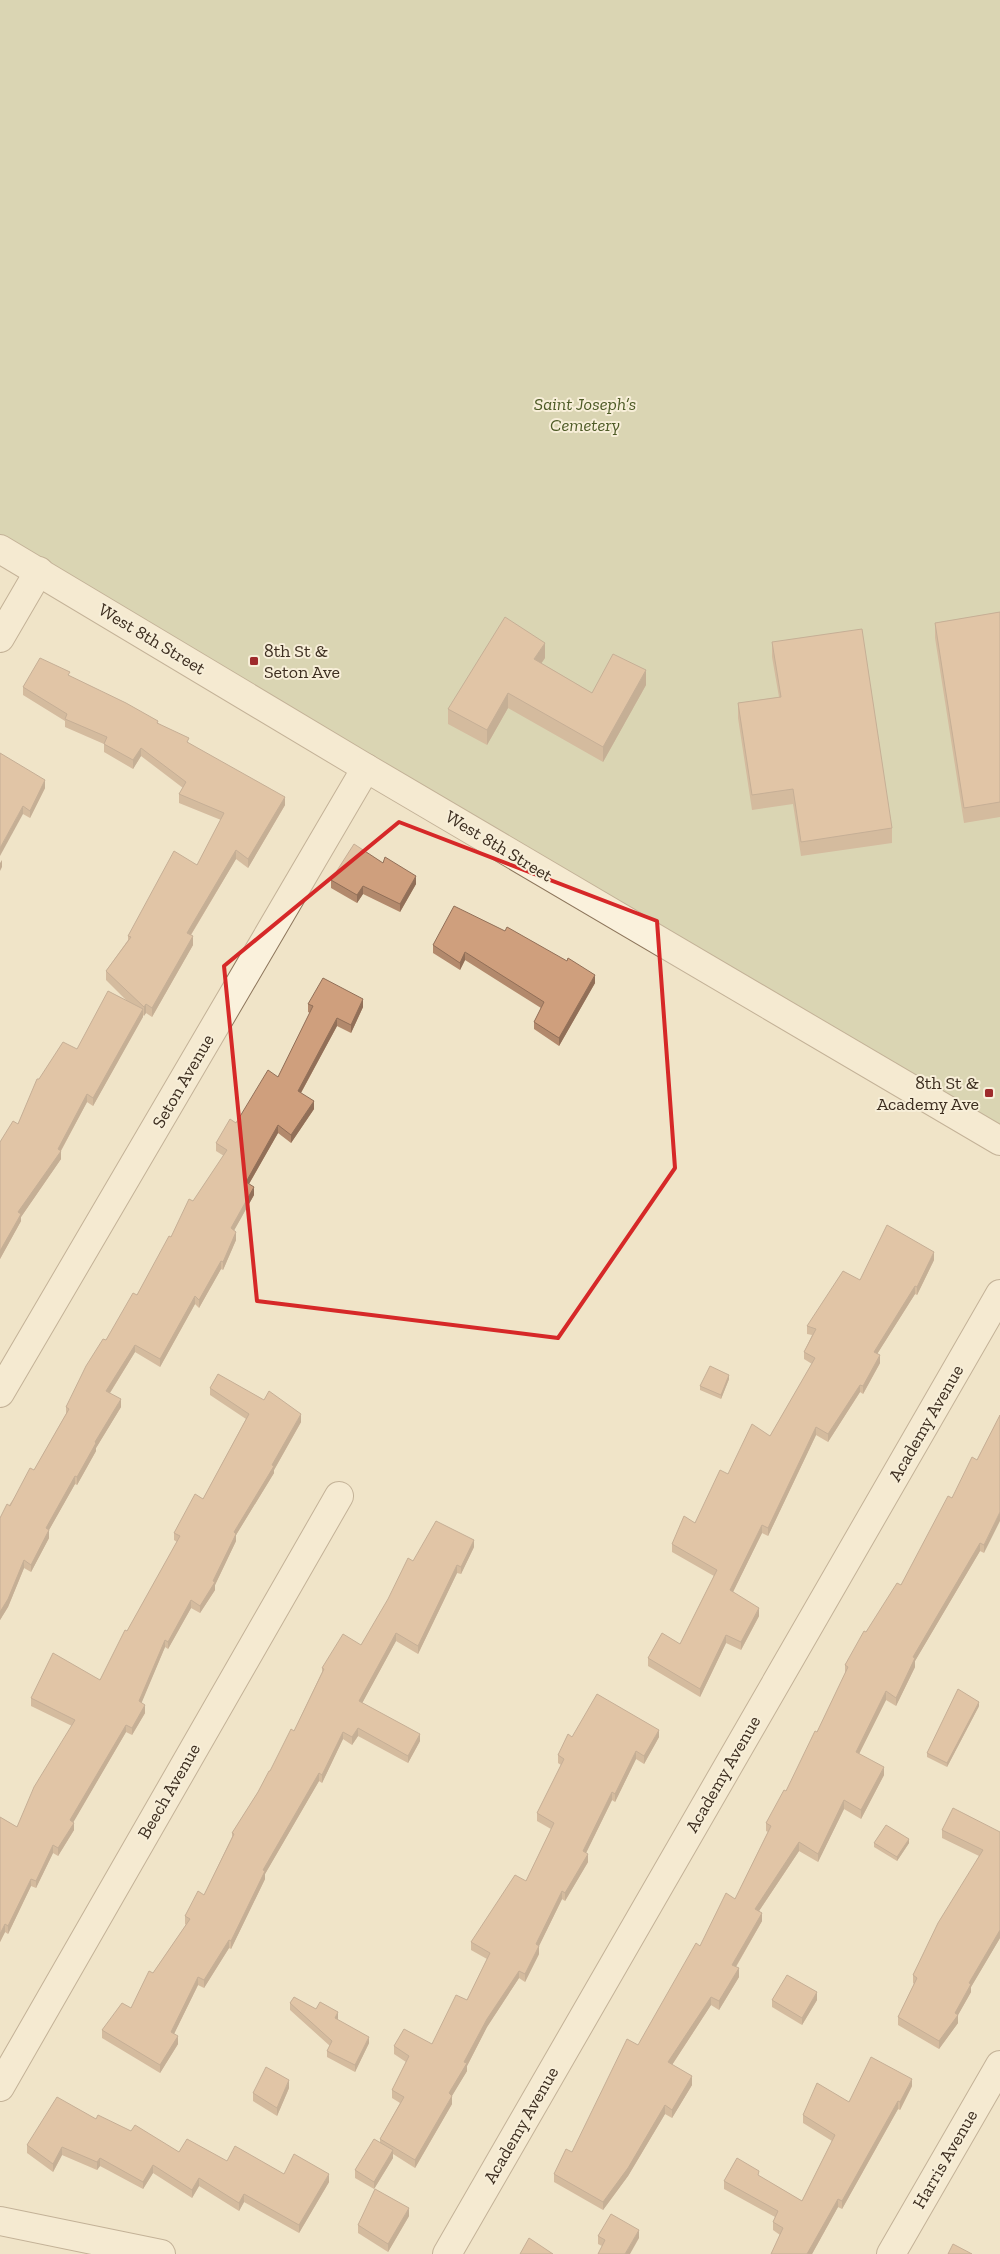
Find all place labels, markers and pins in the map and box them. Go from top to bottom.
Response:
place label: 8th St & Seton Ave [264,640,340,683]
marker: 8th St & Seton Ave [248,655,260,667]
place label: 8th St & Academy Ave [877,1072,979,1115]
marker: 8th St & Academy Ave [983,1087,995,1099]

